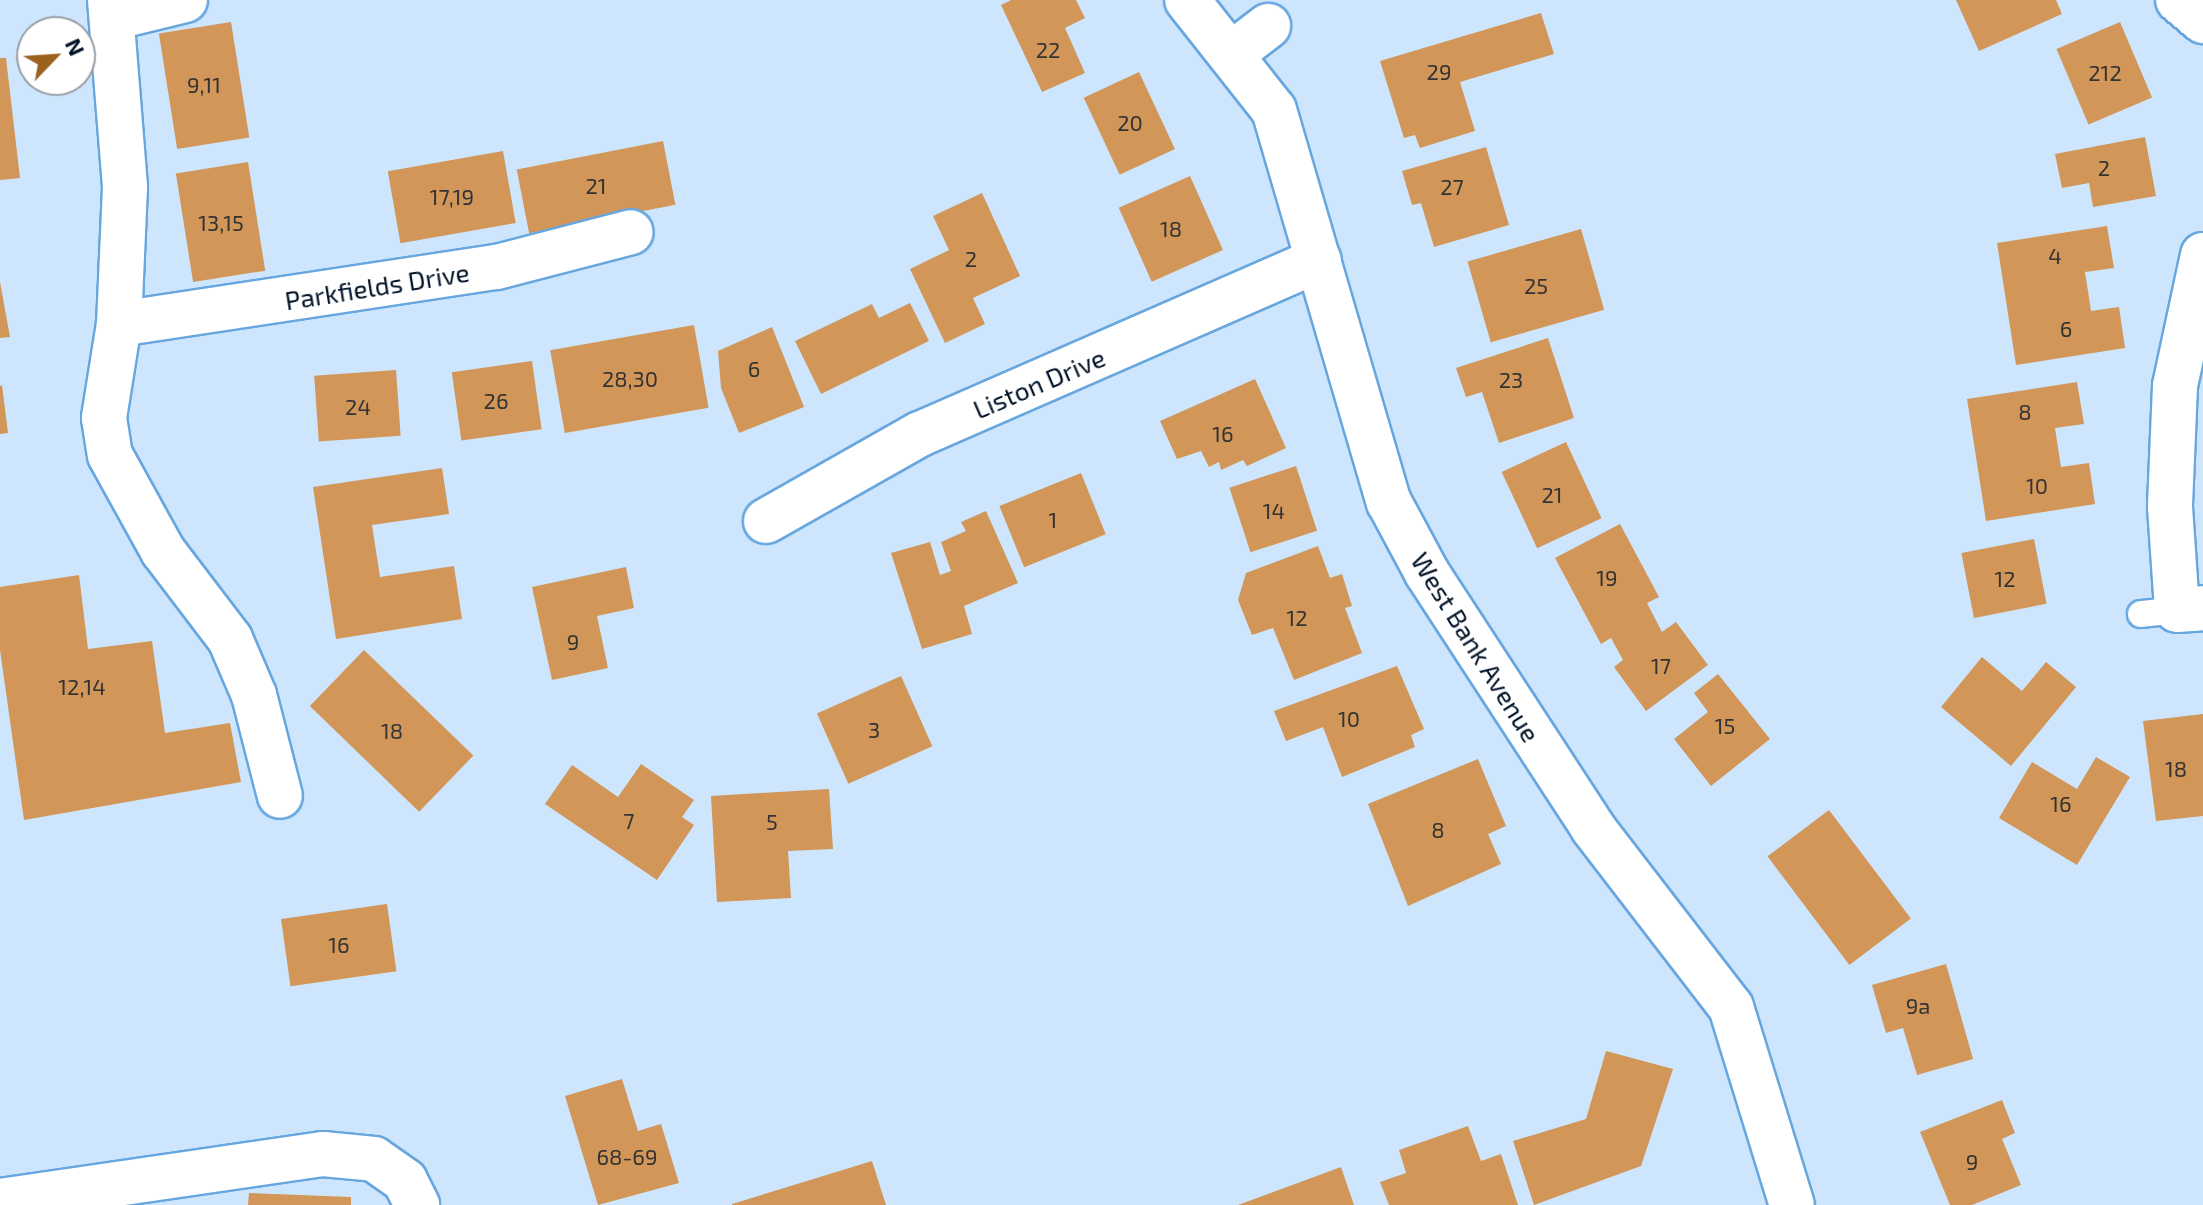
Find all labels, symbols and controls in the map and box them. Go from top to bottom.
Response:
north arrow [16,16,96,96]
text: N [61,34,91,59]
house number: 22 [1036,37,1060,63]
house number: 29 [1427,59,1451,85]
house number: 212 [2088,60,2122,86]
house number: 9,11 [187,72,221,98]
house number: 20 [1117,110,1143,136]
house number: 2 [2098,155,2110,181]
house number: 21 [585,173,607,199]
house number: 27 [1440,174,1464,200]
house number: 17,19 [430,184,474,210]
house number: 13,15 [198,210,244,236]
house number: 18 [1160,216,1182,242]
house number: 4 [2048,243,2062,269]
house number: 2 [965,246,977,272]
street label: Parkfields Drive [283,256,471,316]
house number: 25 [1524,273,1548,299]
house number: 6 [2060,316,2072,342]
street label: Liston Drive [968,341,1110,425]
house number: 6 [748,356,760,382]
house number: 28,30 [602,366,658,392]
house number: 23 [1499,367,1523,393]
house number: 26 [484,388,508,414]
house number: 24 [345,394,371,420]
house number: 8 [2018,399,2032,425]
house number: 16 [1212,421,1234,447]
house number: 10 [2026,473,2048,499]
house number: 21 [1541,482,1563,508]
house number: 14 [1263,498,1285,524]
house number: 1 [1049,507,1057,533]
street label: West Bank Avenue [1405,546,1547,748]
house number: 19 [1596,565,1618,591]
house number: 12 [1994,566,2016,592]
house number: 12 [1286,605,1308,631]
house number: 9 [567,629,579,655]
house number: 17 [1651,653,1671,679]
house number: 12,14 [58,674,106,700]
house number: 10 [1338,706,1360,732]
house number: 15 [1715,713,1735,739]
house number: 3 [868,717,880,743]
house number: 18 [381,718,403,744]
house number: 18 [2165,756,2187,782]
house number: 16 [2050,791,2072,817]
house number: 7 [623,808,635,834]
house number: 5 [766,809,778,835]
house number: 8 [1431,817,1445,843]
house number: 16 [328,932,350,958]
house number: 9a [1906,993,1930,1019]
house number: 68-69 [597,1144,657,1170]
house number: 9 [1966,1149,1978,1175]

